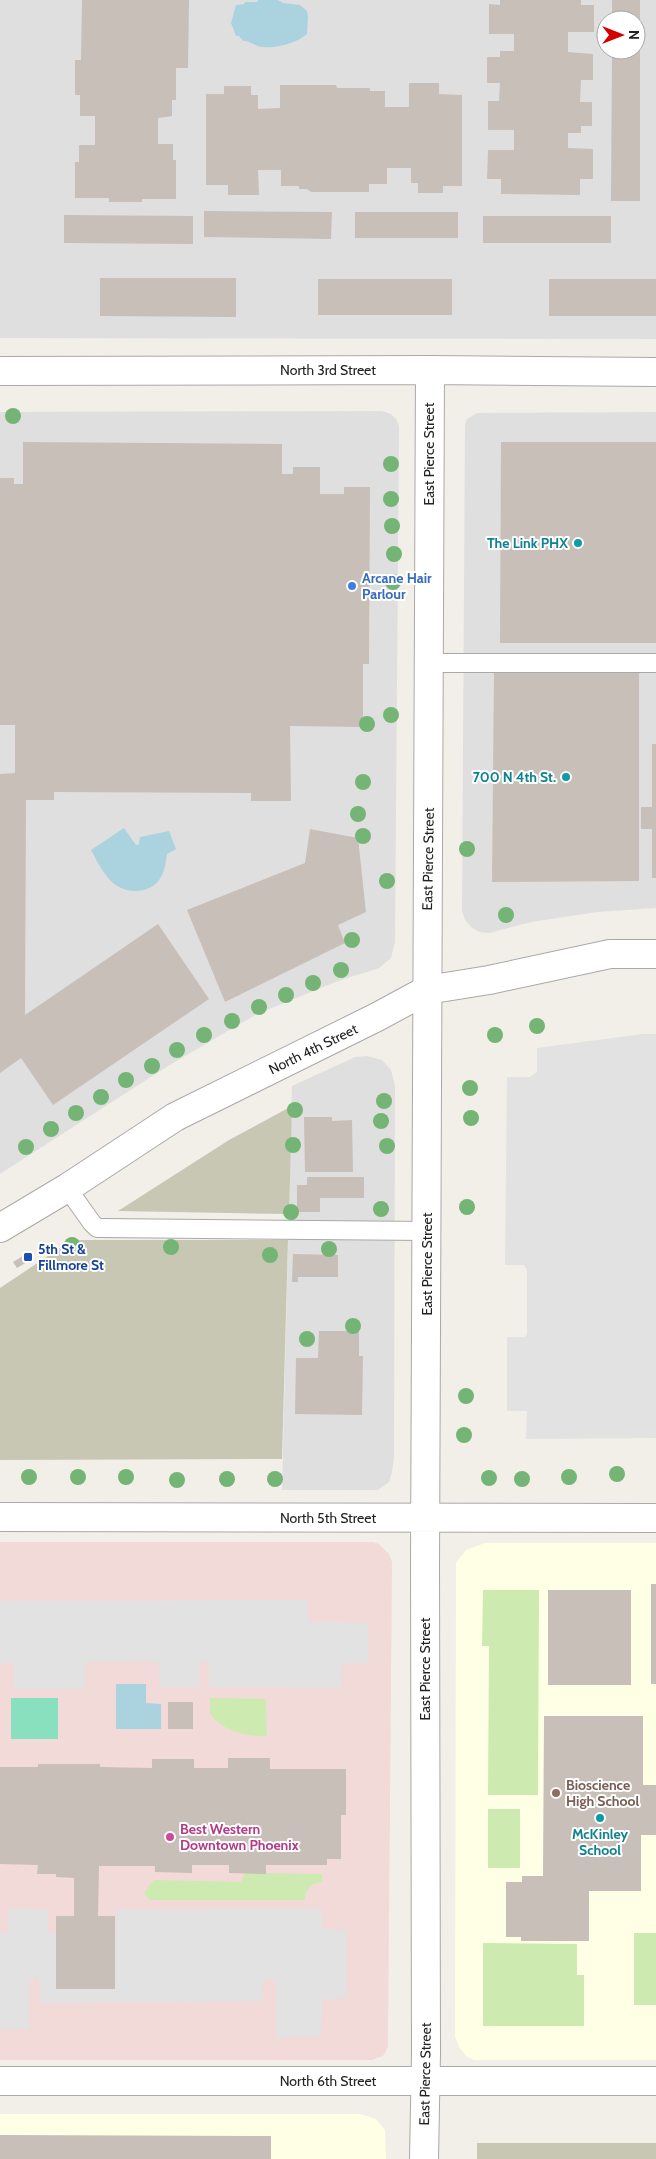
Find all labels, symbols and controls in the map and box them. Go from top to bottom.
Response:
north arrow [596,10,646,60]
text: N [625,30,643,40]
street label: North 3rd Street [280,361,376,379]
street label: East Pierce Street [420,402,438,506]
place label: The Link PHX [487,534,568,552]
marker: The Link PHX [572,537,584,549]
place label: Arcane Hair Parlour [362,569,432,603]
marker: Arcane Hair Parlour [346,580,358,592]
place label: 700 N 4th St. [473,768,556,786]
marker: 700 N 4th St. [560,771,572,783]
street label: East Pierce Street [418,807,438,911]
street label: North 4th Street [266,1020,361,1078]
street label: East Pierce Street [418,1212,436,1316]
place label: 5th St & Fillmore St [38,1240,104,1274]
marker: 5th St & Fillmore St [22,1251,34,1263]
street label: North 5th Street [280,1509,376,1527]
street label: East Pierce Street [416,1617,434,1721]
place label: Bioscience High School [566,1776,639,1810]
marker: Bioscience High School [550,1787,562,1799]
marker: McKinley School [594,1812,606,1824]
place label: Best Western Downtown Phoenix [180,1820,299,1854]
place label: McKinley School [572,1825,629,1859]
marker: Best Western Downtown Phoenix [164,1831,176,1843]
street label: East Pierce Street [415,2022,435,2126]
street label: North 6th Street [280,2072,377,2090]

